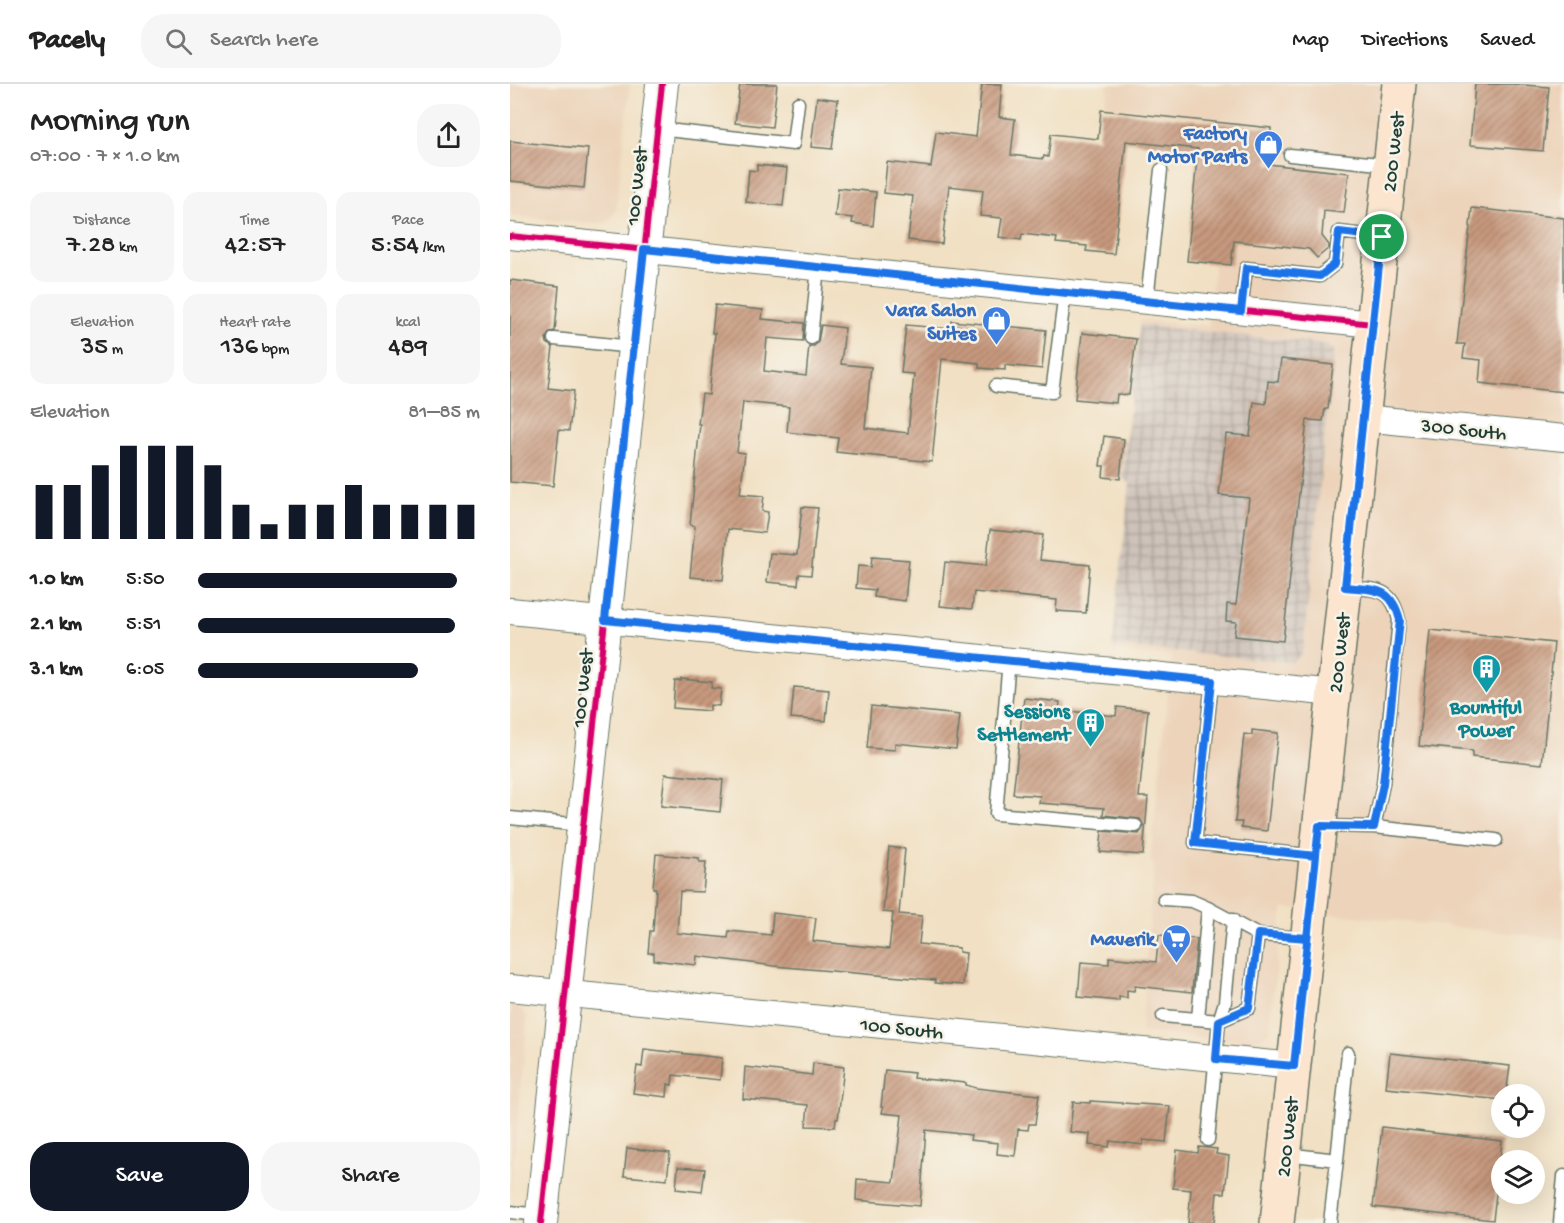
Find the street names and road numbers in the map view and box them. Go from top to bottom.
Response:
street label: 200 West [1380,110,1411,193]
street label: 100 West [623,144,654,228]
street label: 300 South [1419,415,1508,447]
street label: 200 West [1326,611,1357,694]
street label: 100 West [569,646,600,730]
street label: 100 South [858,1015,945,1046]
street label: 200 West [1274,1095,1305,1178]

